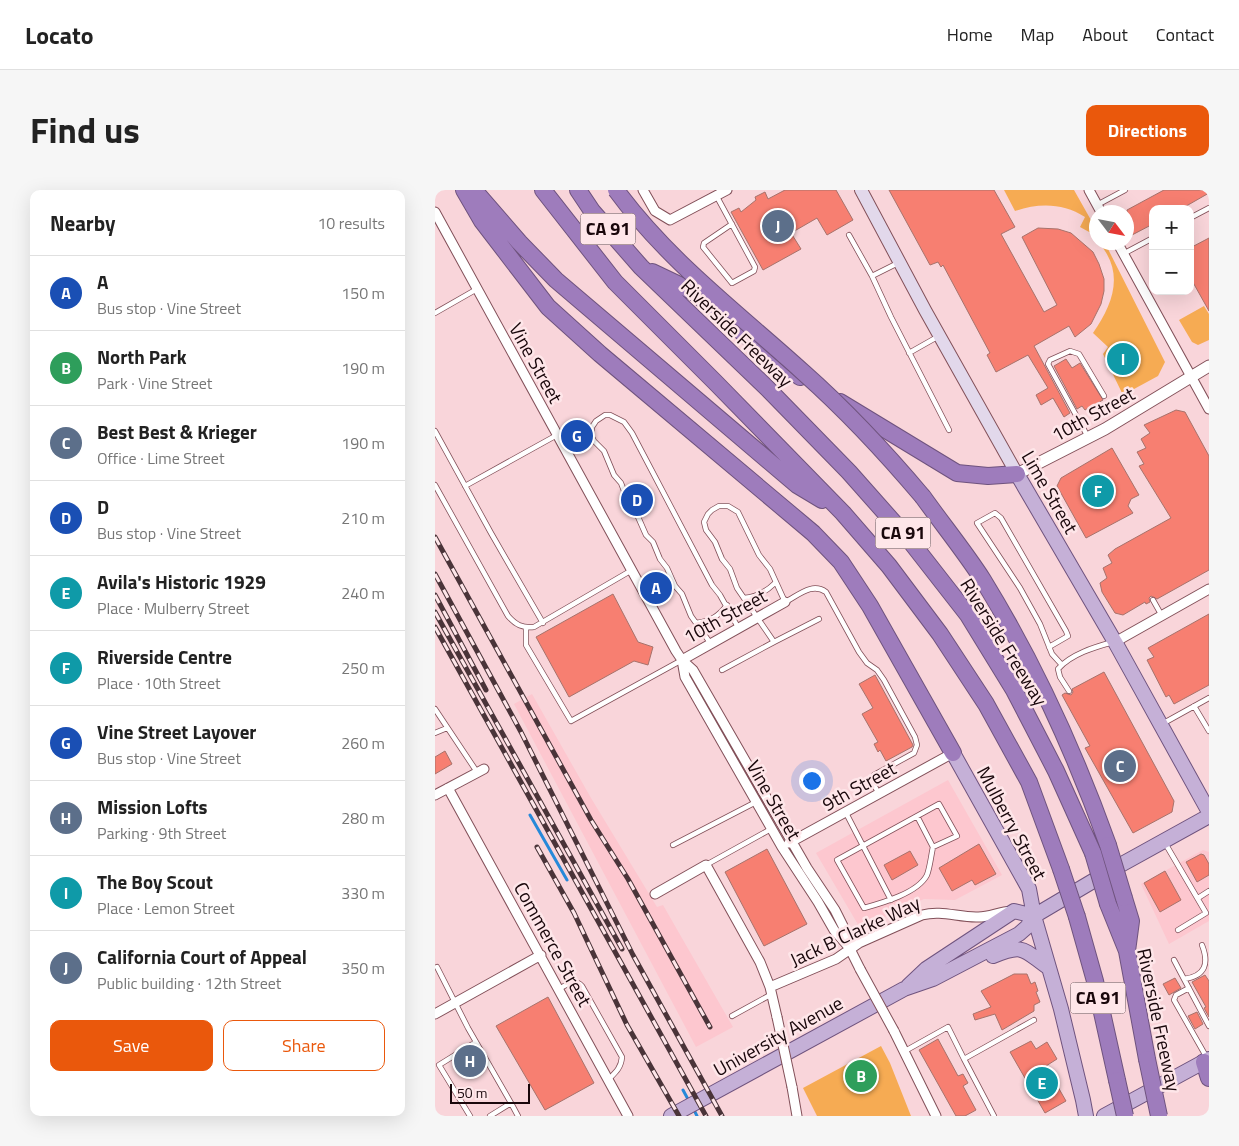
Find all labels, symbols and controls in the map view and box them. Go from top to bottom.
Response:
text: Locato [25,17,94,53]
text: Home [947,21,993,48]
text: Map [1021,21,1054,48]
text: About [1082,21,1128,48]
text: Contact [1156,21,1214,48]
text: Find us [30,103,140,157]
button: Directions [1086,105,1209,156]
north arrow [1089,205,1134,250]
map controls [1149,205,1194,295]
button: + [1149,205,1194,250]
text: Nearby [50,207,115,239]
pin: J [762,207,794,245]
text: 10 results [317,211,385,235]
road number: CA 91 [581,213,635,244]
button: − [1149,250,1194,295]
text: A [97,267,108,296]
street label: Riverside Freeway [675,272,800,394]
text: A [61,281,71,305]
text: 150 m [341,281,385,305]
text: Bus stop · Vine Street [97,296,241,320]
street label: Vine Street [502,317,571,409]
pin: I [1107,340,1139,378]
text: North Park [97,342,187,371]
text: B [61,356,71,380]
text: 190 m [341,356,385,380]
text: Park · Vine Street [97,371,212,395]
street label: 10th Street [1046,379,1140,448]
text: Best Best & Krieger [97,417,257,446]
pin: G [561,417,593,455]
text: C [62,431,70,455]
text: 190 m [341,431,385,455]
street label: Lime Street [1015,445,1086,539]
text: Office · Lime Street [97,446,225,470]
pin: F [1082,472,1114,510]
pin: D [621,481,653,519]
text: D [97,492,109,521]
text: D [61,506,71,530]
text: 210 m [341,506,385,530]
road number: CA 91 [875,518,931,548]
text: Bus stop · Vine Street [97,521,241,545]
text: Avila's Historic 1929 [97,567,266,596]
pin: A [640,569,672,607]
street label: Riverside Freeway [953,572,1055,711]
text: E [62,581,70,605]
text: 240 m [341,581,385,605]
street label: 10th Street [678,581,772,650]
text: Place · Mulberry Street [97,596,249,620]
text: Riverside Centre [97,642,232,671]
text: F [62,656,70,680]
text: 250 m [341,656,385,680]
text: Place · 10th Street [97,671,221,695]
text: Vine Street Layover [97,717,256,746]
text: G [61,731,71,755]
text: 260 m [341,731,385,755]
text: Bus stop · Vine Street [97,746,241,770]
pin: C [1104,747,1136,785]
street label: 9th Street [816,753,901,818]
street label: Vine Street [740,754,809,845]
street label: Mulberry Street [970,761,1055,885]
your location [799,768,825,794]
text: Mission Lofts [97,792,208,821]
text: H [61,806,71,830]
text: 280 m [341,806,385,830]
text: Parking · 9th Street [97,821,226,845]
text: The Boy Scout [97,867,213,896]
street label: Commerce Street [507,876,600,1012]
text: I [64,881,68,905]
text: 330 m [341,881,385,905]
street label: Jack B Clarke Way [785,888,925,973]
text: Place · Lemon Street [97,896,235,920]
text: California Court of Appeal [97,942,307,971]
street label: Riverside Freeway [1130,946,1189,1094]
text: J [64,956,68,980]
text: 350 m [341,956,385,980]
text: Public building · 12th Street [97,971,281,995]
road number: CA 91 [1071,982,1125,1014]
street label: University Avenue [708,988,848,1083]
button: Save [50,1020,213,1071]
button: Share [223,1020,385,1071]
pin: H [454,1042,486,1080]
pin: B [845,1057,877,1095]
pin: E [1026,1064,1058,1102]
scale bar [450,1081,530,1104]
text: 50 m [457,1082,487,1103]

